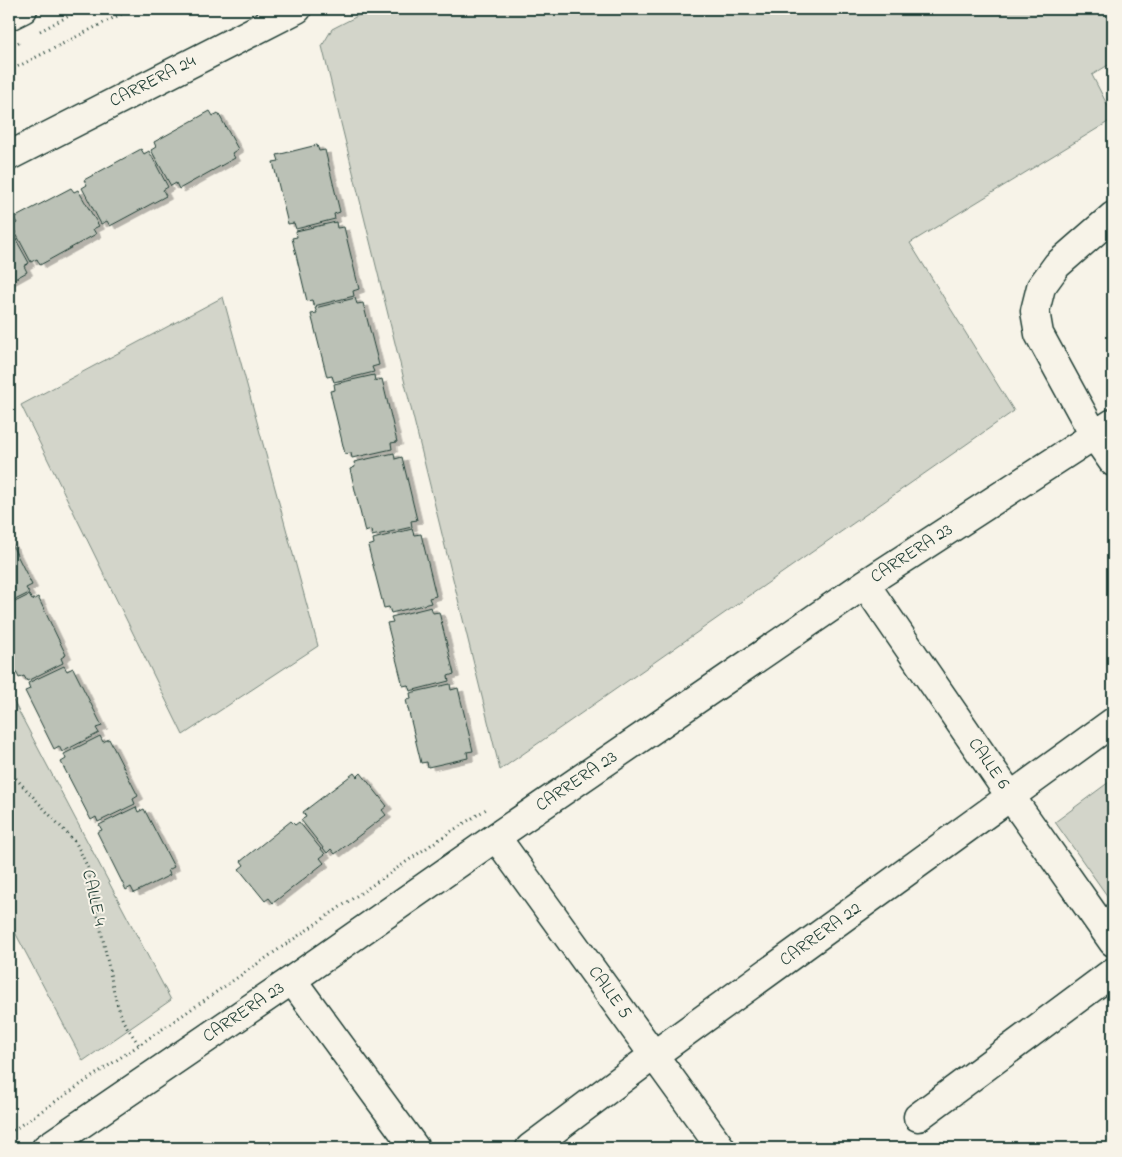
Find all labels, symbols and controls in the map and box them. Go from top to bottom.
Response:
street label: CARRERA 24 [105,49,201,115]
street label: CARRERA 23 [866,518,958,590]
street label: CALLE 6 [961,733,1015,795]
street label: CARRERA 23 [531,745,623,819]
street label: CALLE 4 [74,867,112,929]
street label: CARRERA 22 [775,896,867,974]
street label: CALLE 5 [581,961,637,1025]
street label: CARRERA 23 [198,976,290,1050]

